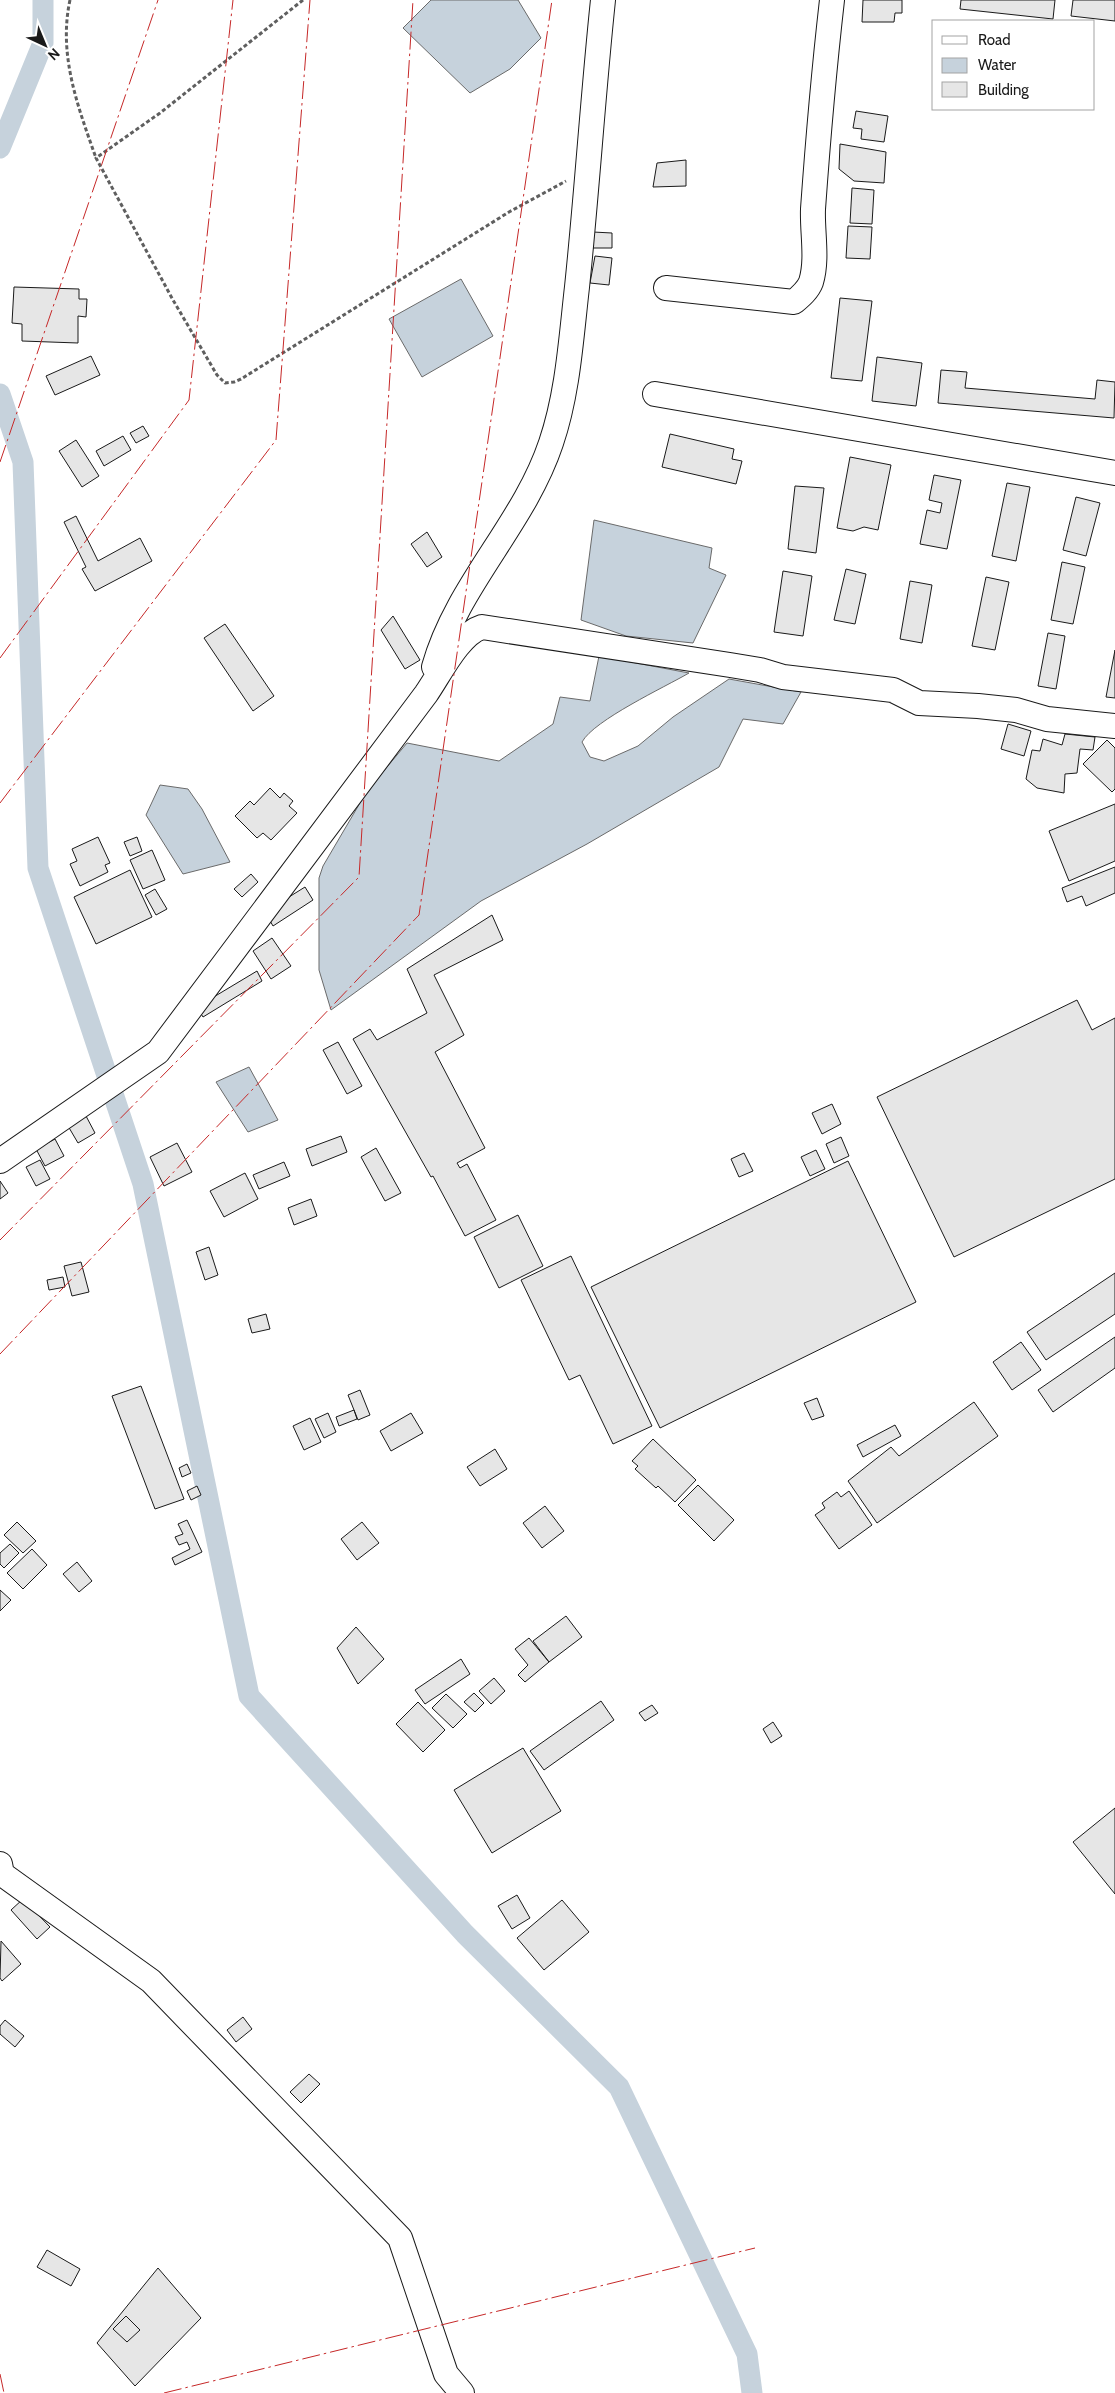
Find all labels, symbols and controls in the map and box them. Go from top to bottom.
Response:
north arrow [20,20,70,70]
legend [932,20,1095,110]
text: Road [978,31,1011,49]
text: N [44,44,64,64]
text: Water [978,56,1016,74]
text: Building [978,81,1029,99]

